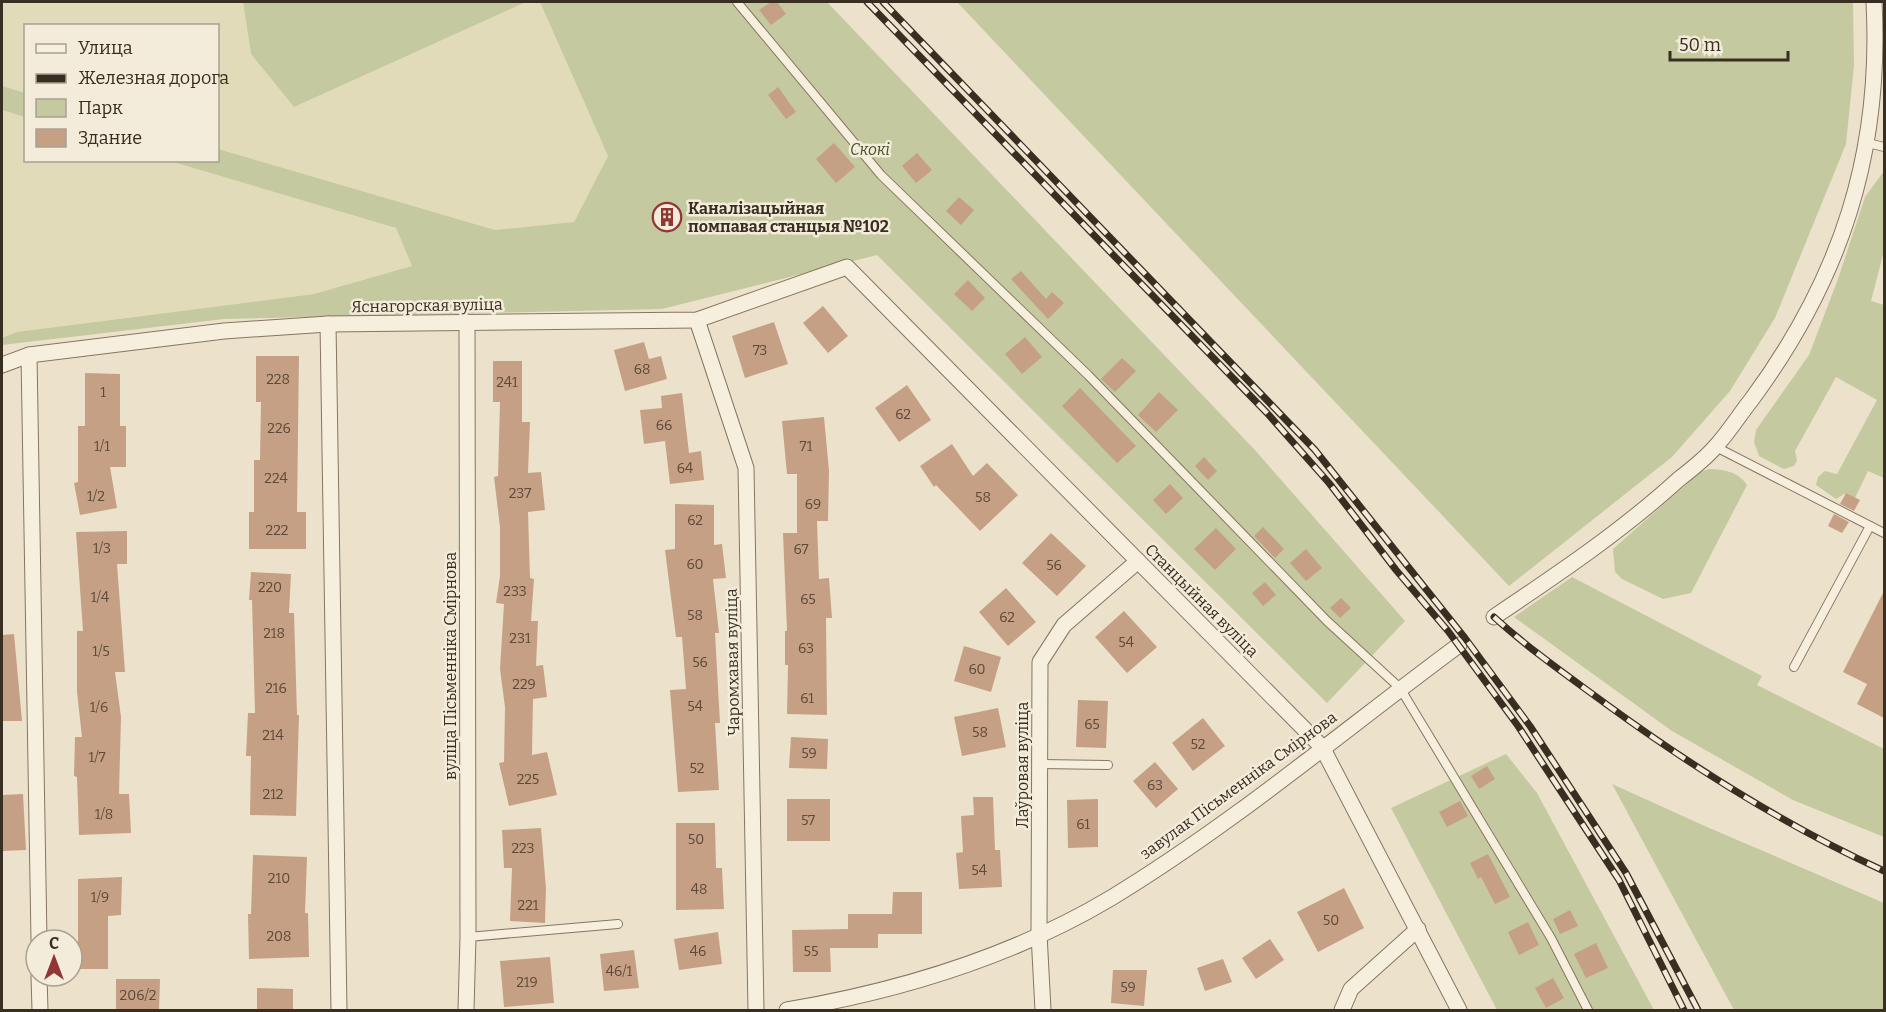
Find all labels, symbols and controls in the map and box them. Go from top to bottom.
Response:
legend [24,24,219,162]
scale bar [1670,24,1788,62]
text: 50 m [1679,34,1721,56]
text: Улица [78,37,133,59]
text: Железная дорога [78,67,229,89]
text: Парк [78,97,123,119]
text: Здание [78,127,142,149]
park label: Скокі [850,140,890,159]
place label: Каналізацыйная помпавая станцыя №102 [688,199,889,236]
building icon: Каналізацыйная помпавая станцыя №102 [651,201,683,233]
street label: Яснагорская вуліца [351,295,503,316]
house number: 73 [753,342,767,359]
house number: 68 [634,361,650,378]
house number: 228 [266,371,290,388]
house number: 241 [496,374,518,391]
house number: 1 [100,384,106,401]
house number: 62 [895,406,911,423]
house number: 66 [656,417,672,434]
house number: 226 [267,420,291,437]
house number: 1/1 [94,438,110,455]
house number: 71 [800,438,813,455]
house number: 64 [677,460,693,477]
house number: 224 [264,470,288,487]
house number: 237 [509,485,531,502]
house number: 1/2 [87,488,105,505]
house number: 58 [975,489,991,506]
house number: 69 [805,496,821,513]
house number: 62 [687,512,703,529]
house number: 222 [266,522,288,539]
house number: 1/3 [93,540,111,557]
street label: Станцыйная вуліца [1141,540,1262,661]
house number: 67 [793,541,809,558]
street label: вуліца Пісьменніка Смірнова [441,552,460,780]
house number: 60 [686,556,704,573]
house number: 56 [1046,557,1062,574]
house number: 220 [258,579,282,596]
house number: 233 [503,583,527,600]
street label: Чаромхавая вуліца [722,588,743,736]
house number: 1/4 [91,589,109,606]
house number: 65 [800,591,816,608]
house number: 58 [687,607,703,624]
house number: 62 [999,609,1015,626]
house number: 218 [263,625,285,642]
house number: 231 [509,630,531,647]
house number: 54 [1118,634,1134,651]
house number: 63 [798,640,814,657]
house number: 1/5 [92,643,110,660]
house number: 56 [692,654,708,671]
house number: 60 [968,661,986,678]
house number: 229 [512,676,536,693]
house number: 216 [265,680,287,697]
house number: 61 [800,690,814,707]
house number: 54 [687,698,703,715]
house number: 1/6 [90,699,108,716]
street label: Лаўровая вуліца [1013,702,1032,828]
street label: завулак Пісьменніка Смірнова [1136,707,1341,863]
house number: 65 [1084,716,1100,733]
house number: 58 [972,724,988,741]
house number: 214 [262,727,284,744]
house number: 52 [1191,736,1205,753]
house number: 59 [801,745,817,762]
house number: 1/7 [88,749,106,766]
house number: 52 [690,760,704,777]
house number: 225 [517,771,539,788]
house number: 63 [1147,777,1163,794]
house number: 212 [263,786,283,803]
house number: 1/8 [95,806,113,823]
house number: 57 [801,812,815,829]
house number: 61 [1076,816,1090,833]
house number: 50 [688,831,704,848]
house number: 223 [511,840,535,857]
house number: 54 [971,862,987,879]
house number: 210 [268,870,290,887]
house number: 48 [691,881,707,898]
house number: 1/9 [91,889,109,906]
house number: 221 [518,897,539,914]
house number: 50 [1323,912,1339,929]
north arrow [24,928,84,988]
house number: 208 [266,928,292,945]
text: С [49,934,59,953]
house number: 46 [690,943,706,960]
house number: 55 [804,943,818,960]
house number: 46/1 [606,963,633,980]
house number: 219 [516,974,538,991]
house number: 59 [1120,979,1136,996]
house number: 206/2 [120,987,156,1004]

